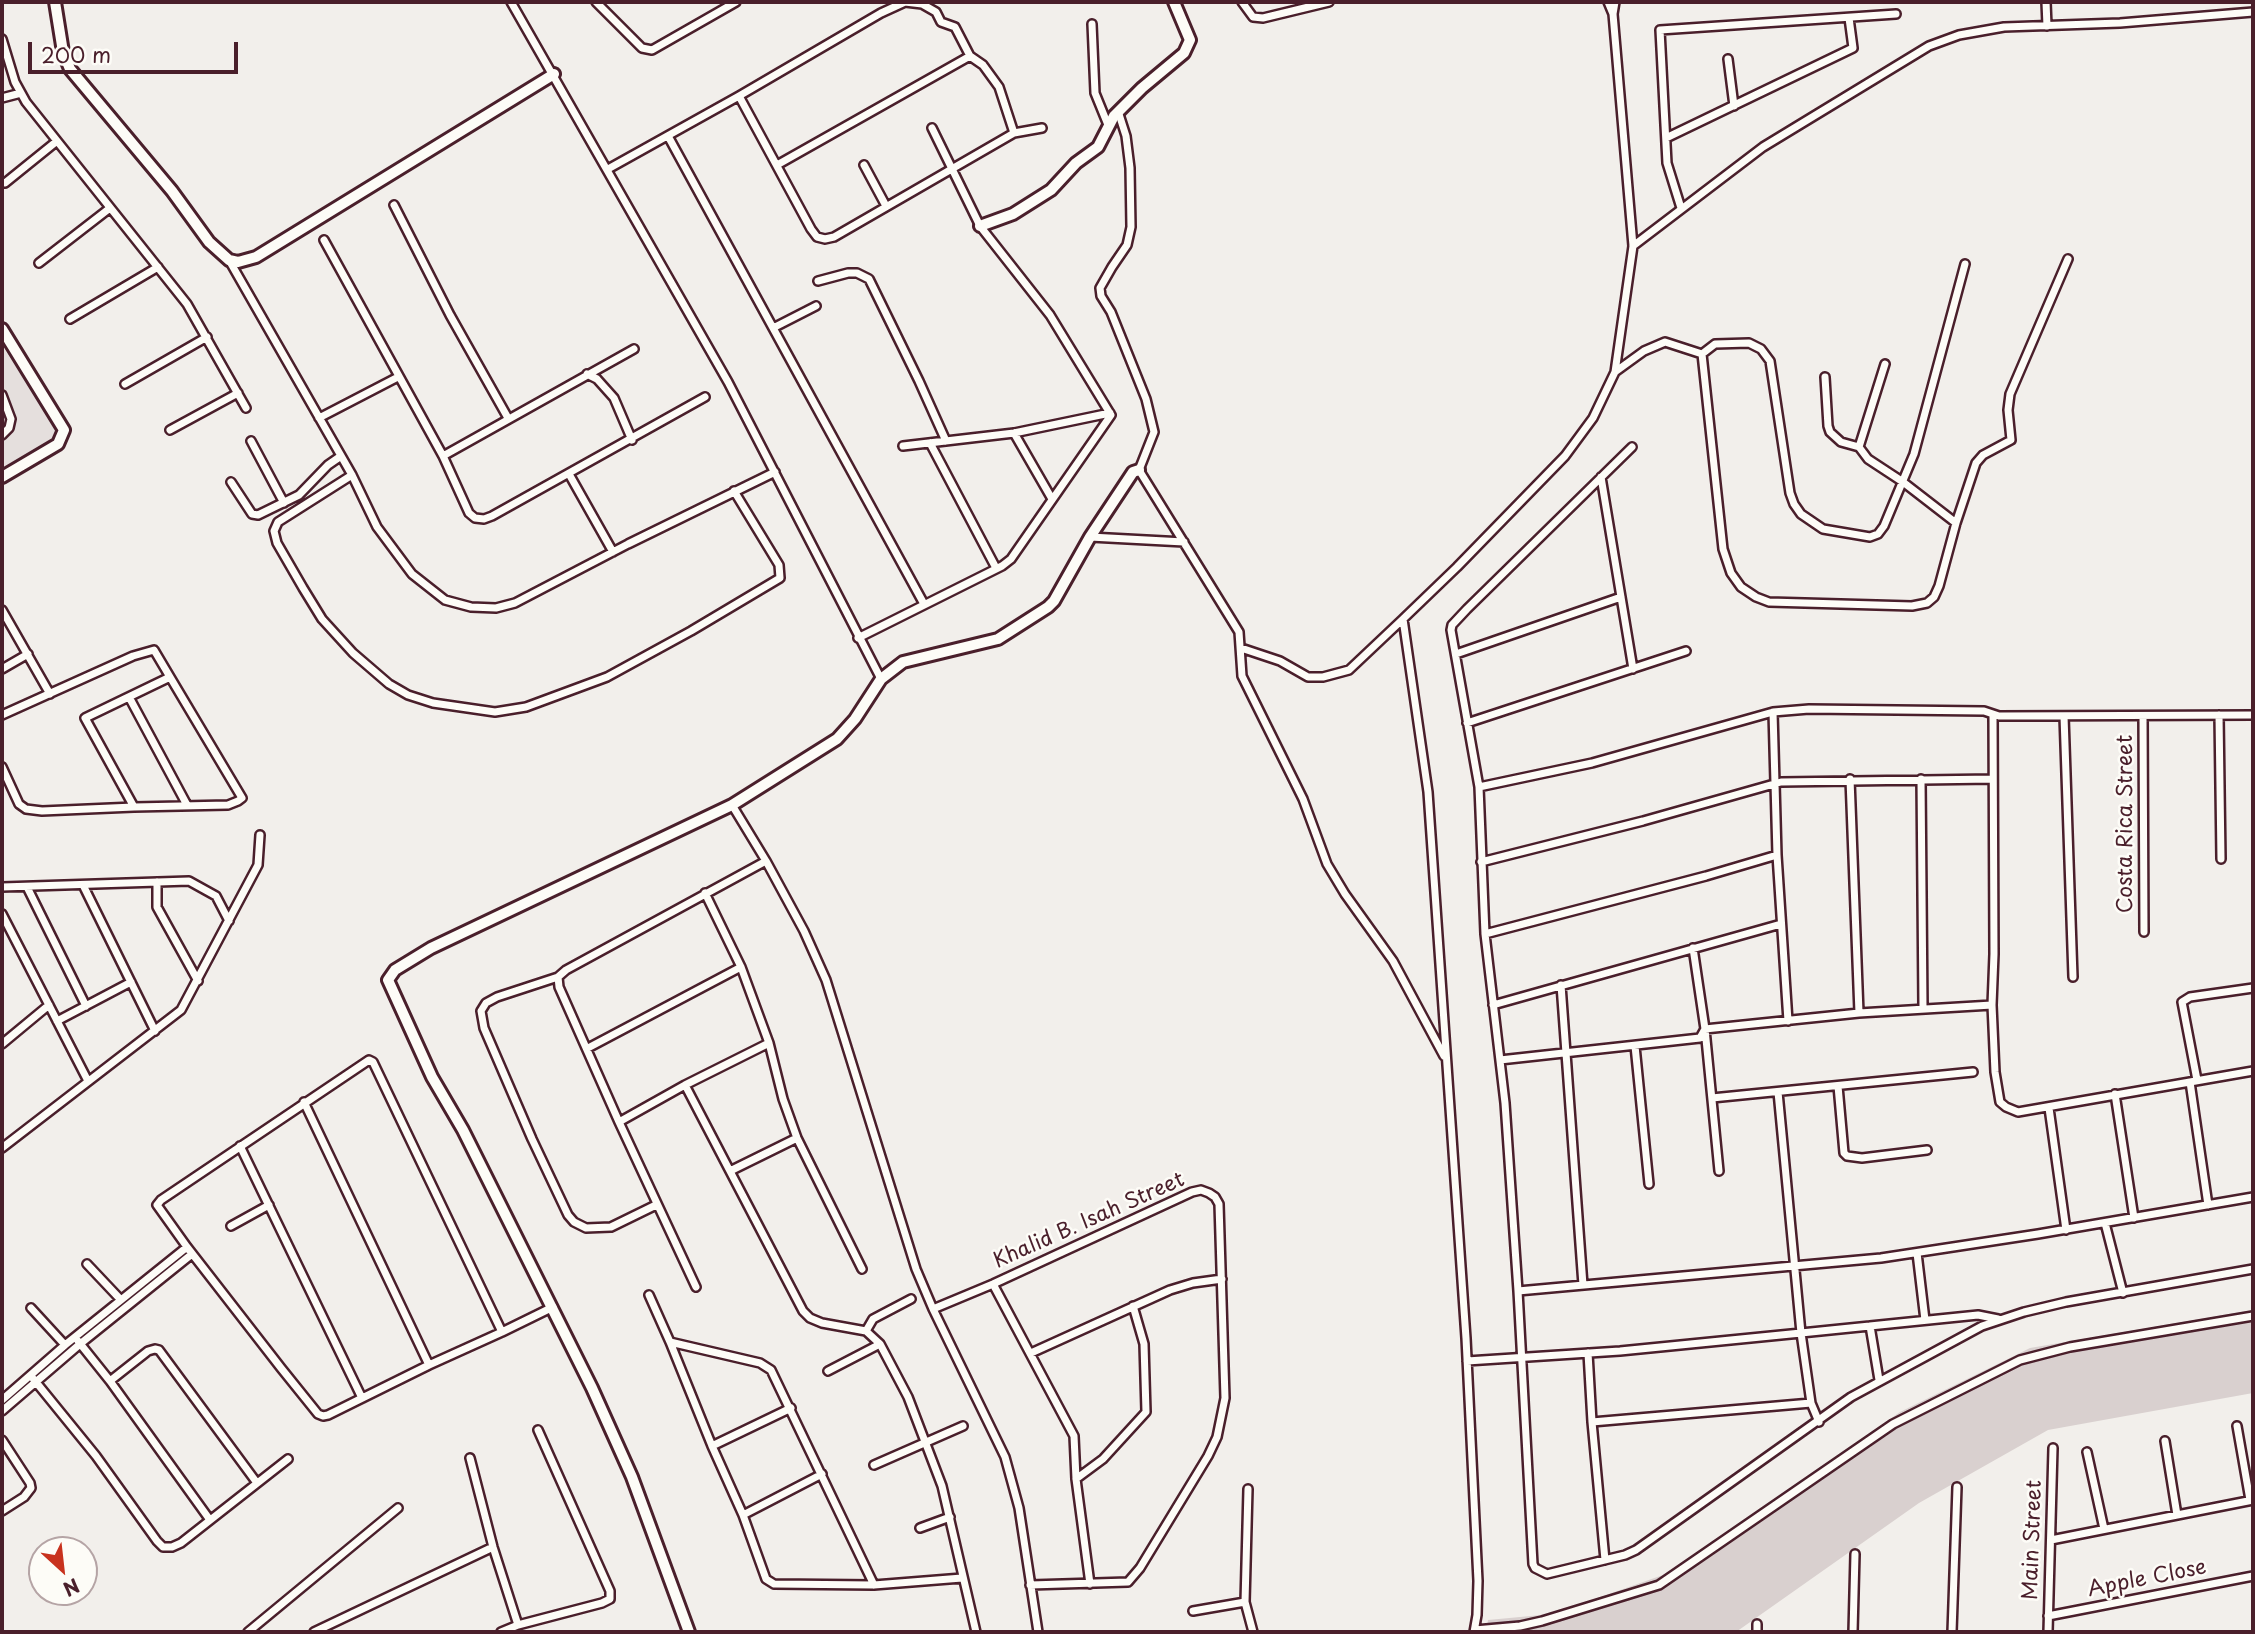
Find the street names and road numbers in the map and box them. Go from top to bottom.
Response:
street label: Costa Rica Street [2113,735,2139,913]
street label: Khalid B. Isah Street [989,1167,1189,1275]
street label: Main Street [2018,1479,2048,1601]
street label: Apple Close [2085,1555,2209,1603]

